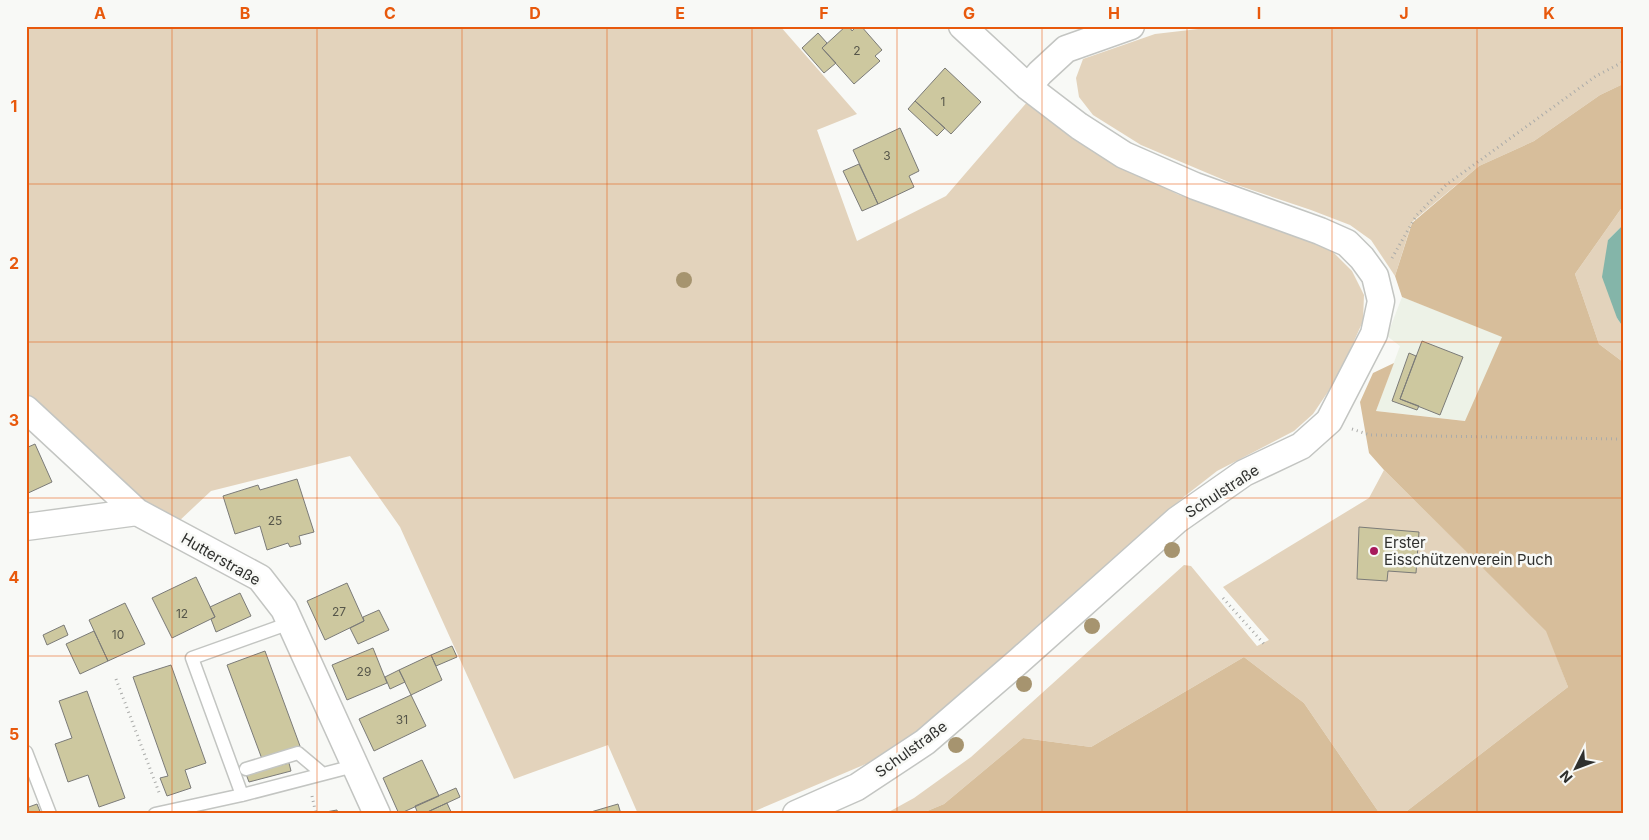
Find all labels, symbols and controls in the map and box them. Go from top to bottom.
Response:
text: A [94,3,106,23]
text: B [240,3,250,23]
text: C [384,3,396,23]
text: D [529,3,541,23]
text: E [675,3,685,23]
text: F [819,3,829,23]
text: G [963,3,975,23]
text: H [1108,3,1120,23]
text: I [1257,3,1261,23]
text: J [1399,3,1409,23]
text: K [1543,3,1555,23]
house number: 2 [853,43,861,58]
house number: 1 [941,94,945,109]
text: 1 [11,96,17,116]
house number: 3 [883,148,891,163]
text: 2 [9,253,19,273]
text: 3 [9,410,19,430]
street label: Schulstraße [1181,460,1263,522]
house number: 25 [268,513,282,528]
street label: Hutterstraße [178,529,264,589]
place label: Erster Eisschützenverein Puch [1384,533,1553,569]
marker: Erster Eisschützenverein Puch [1368,545,1380,557]
text: 4 [9,567,20,587]
house number: 27 [332,604,346,619]
house number: 12 [176,606,188,621]
house number: 10 [112,627,124,642]
house number: 29 [357,664,371,679]
house number: 31 [396,712,408,727]
street label: Schulstraße [871,716,951,782]
text: 5 [9,724,19,744]
north arrow [1552,742,1602,792]
text: N [1556,767,1576,787]

